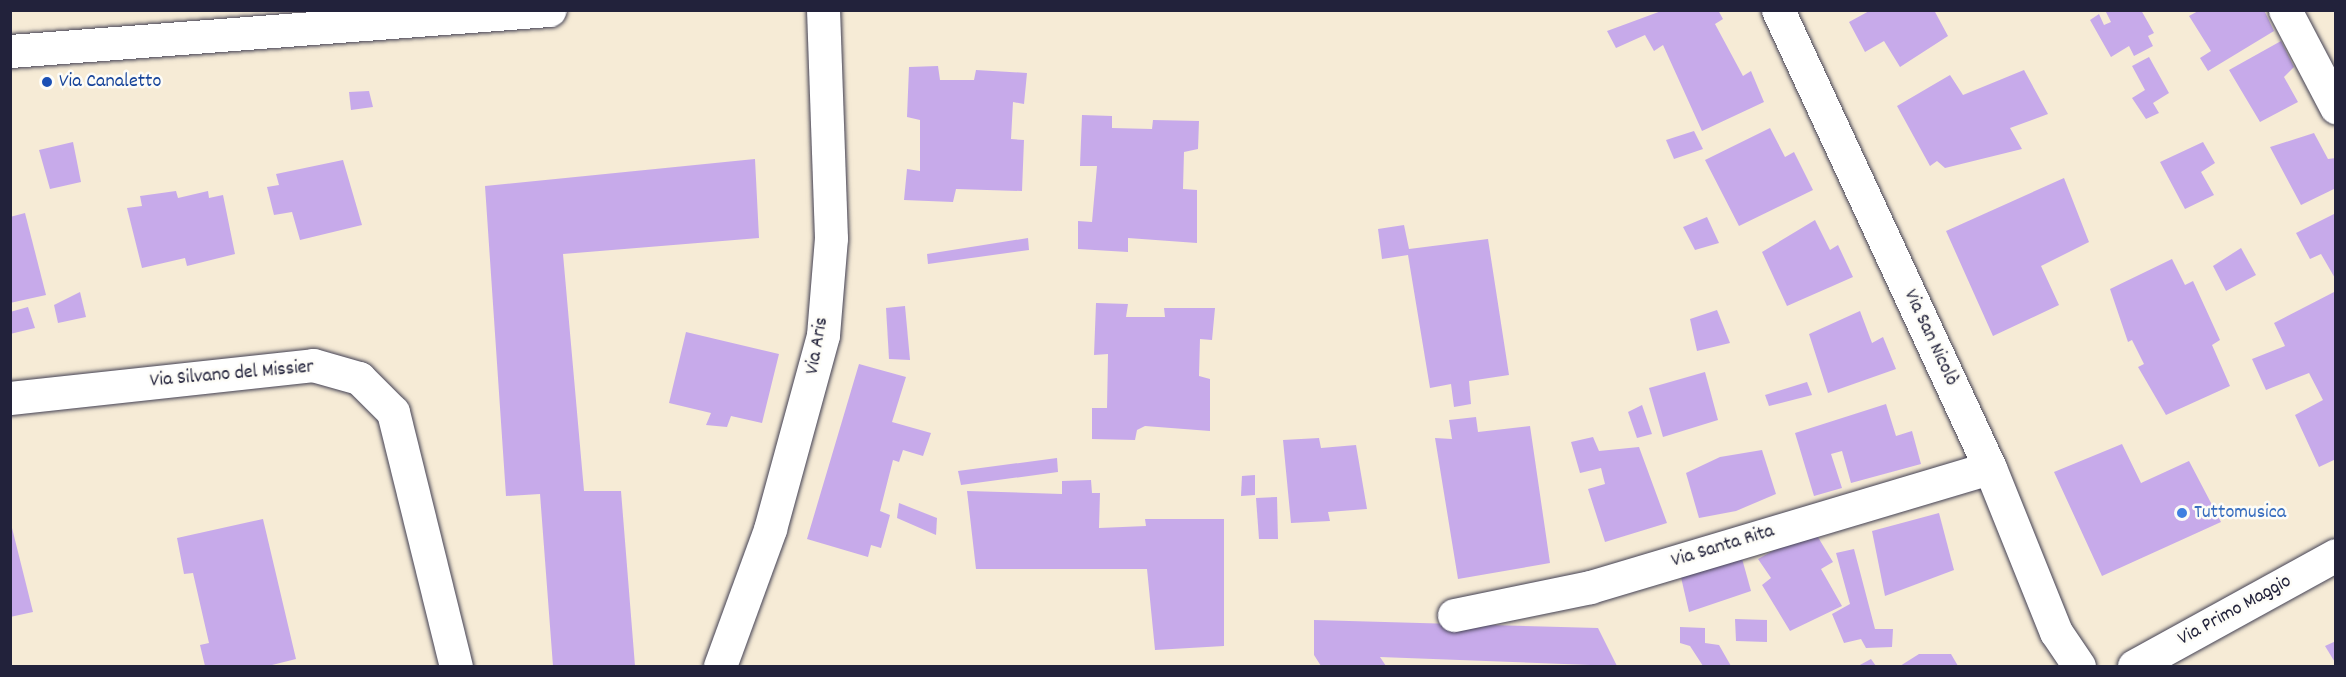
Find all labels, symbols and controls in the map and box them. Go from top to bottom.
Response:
place label: Via Canaletto [59,70,161,94]
marker: Via Canaletto [40,75,54,89]
street label: Via San Nicolò [1897,286,1963,390]
street label: Via Aris [801,316,835,376]
street label: Via Silvano del Missier [149,356,315,394]
place label: Tuttomusica [2194,501,2286,525]
marker: Tuttomusica [2175,506,2189,520]
street label: Via Santa Rita [1669,520,1777,574]
street label: Via Primo Maggio [2174,570,2296,652]

